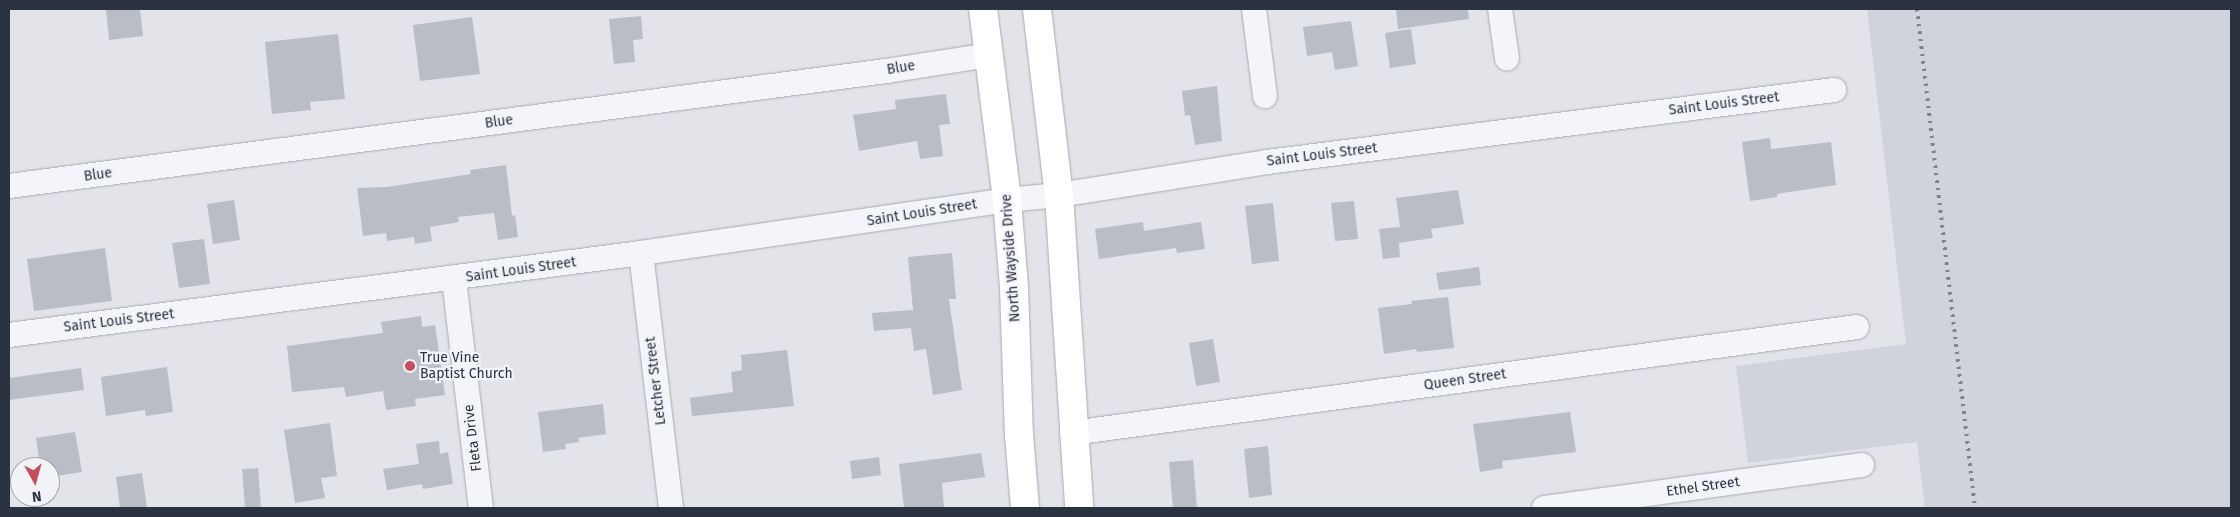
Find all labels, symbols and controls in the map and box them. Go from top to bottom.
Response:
street label: Blue [886,57,916,79]
street label: Saint Louis Street [1668,89,1780,119]
street label: Blue [484,112,514,132]
street label: Saint Louis Street [1266,140,1378,170]
street label: Blue [83,165,113,185]
street label: North Wayside Drive [998,193,1024,323]
street label: Saint Louis Street [866,196,978,230]
street label: Saint Louis Street [465,254,577,286]
street label: Saint Louis Street [63,306,175,336]
street label: Letcher Street [642,336,670,426]
place label: True Vine Baptist Church [420,350,513,382]
marker: True Vine Baptist Church [404,360,416,372]
street label: Queen Street [1423,366,1507,394]
street label: Fleta Drive [461,403,485,473]
north arrow [10,457,60,507]
street label: Ethel Street [1665,474,1741,500]
text: N [31,487,42,505]

